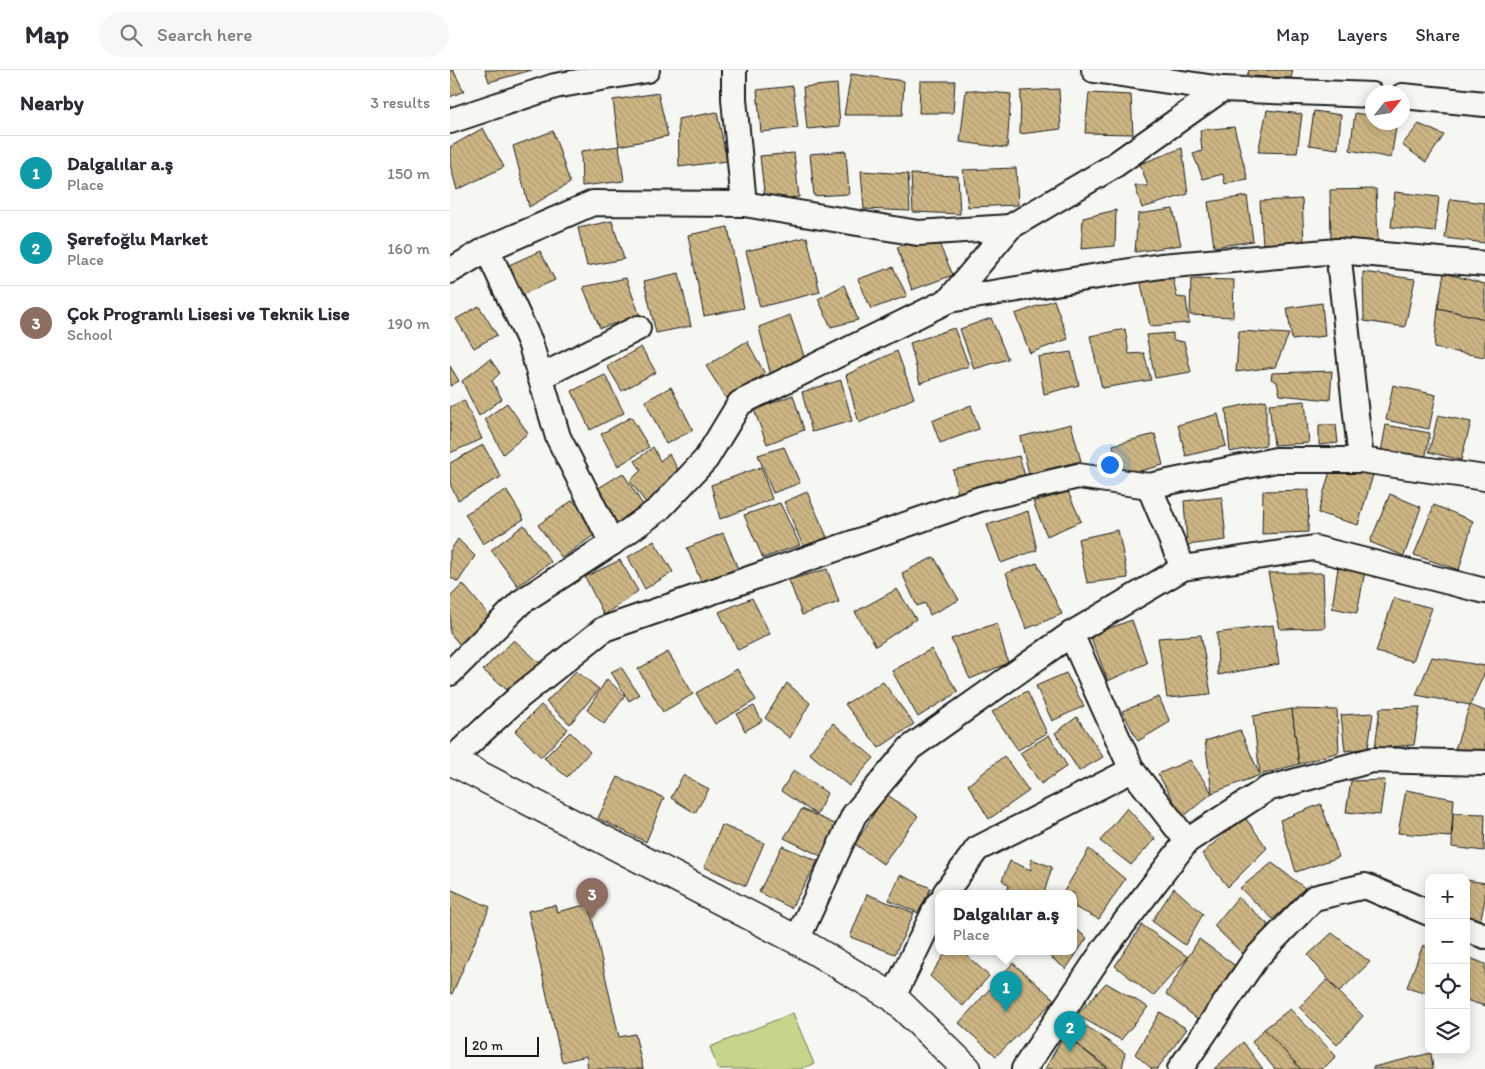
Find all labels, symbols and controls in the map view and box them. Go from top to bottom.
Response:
search box [99,12,449,57]
text: Map [25,20,69,49]
icon: search [117,21,145,49]
text: Search here [157,23,252,46]
text: Map [1276,24,1309,46]
text: Layers [1337,24,1387,46]
text: Share [1415,24,1460,46]
north arrow [1365,85,1410,130]
text: Nearby [20,90,84,115]
text: 3 results [370,93,430,112]
text: Dalgalılar a.ş [67,152,173,175]
text: 1 [32,164,40,183]
text: 150 m [387,164,430,183]
text: Place [67,175,104,194]
text: Şerefoğlu Market [67,227,208,250]
text: 2 [32,239,40,258]
text: 160 m [387,239,430,258]
text: Place [67,250,104,269]
text: Çok Programlı Lisesi ve Teknik Lise [67,302,350,325]
text: 3 [32,314,40,333]
text: 190 m [387,314,430,333]
text: School [67,325,113,344]
your location [1097,452,1123,478]
map controls [1425,874,1470,1054]
button: + [1425,874,1470,919]
pin: 3 [576,878,608,919]
popup [935,890,1077,955]
text: Dalgalılar a.ş [953,902,1059,925]
button: − [1425,919,1470,964]
text: Place [953,925,990,944]
button: locate [1425,964,1470,1009]
pin: 1 [990,971,1022,1012]
button: layers [1425,1009,1470,1054]
pin: 2 [1054,1011,1086,1052]
scale bar [465,1034,539,1057]
text: 20 m [472,1037,503,1054]

